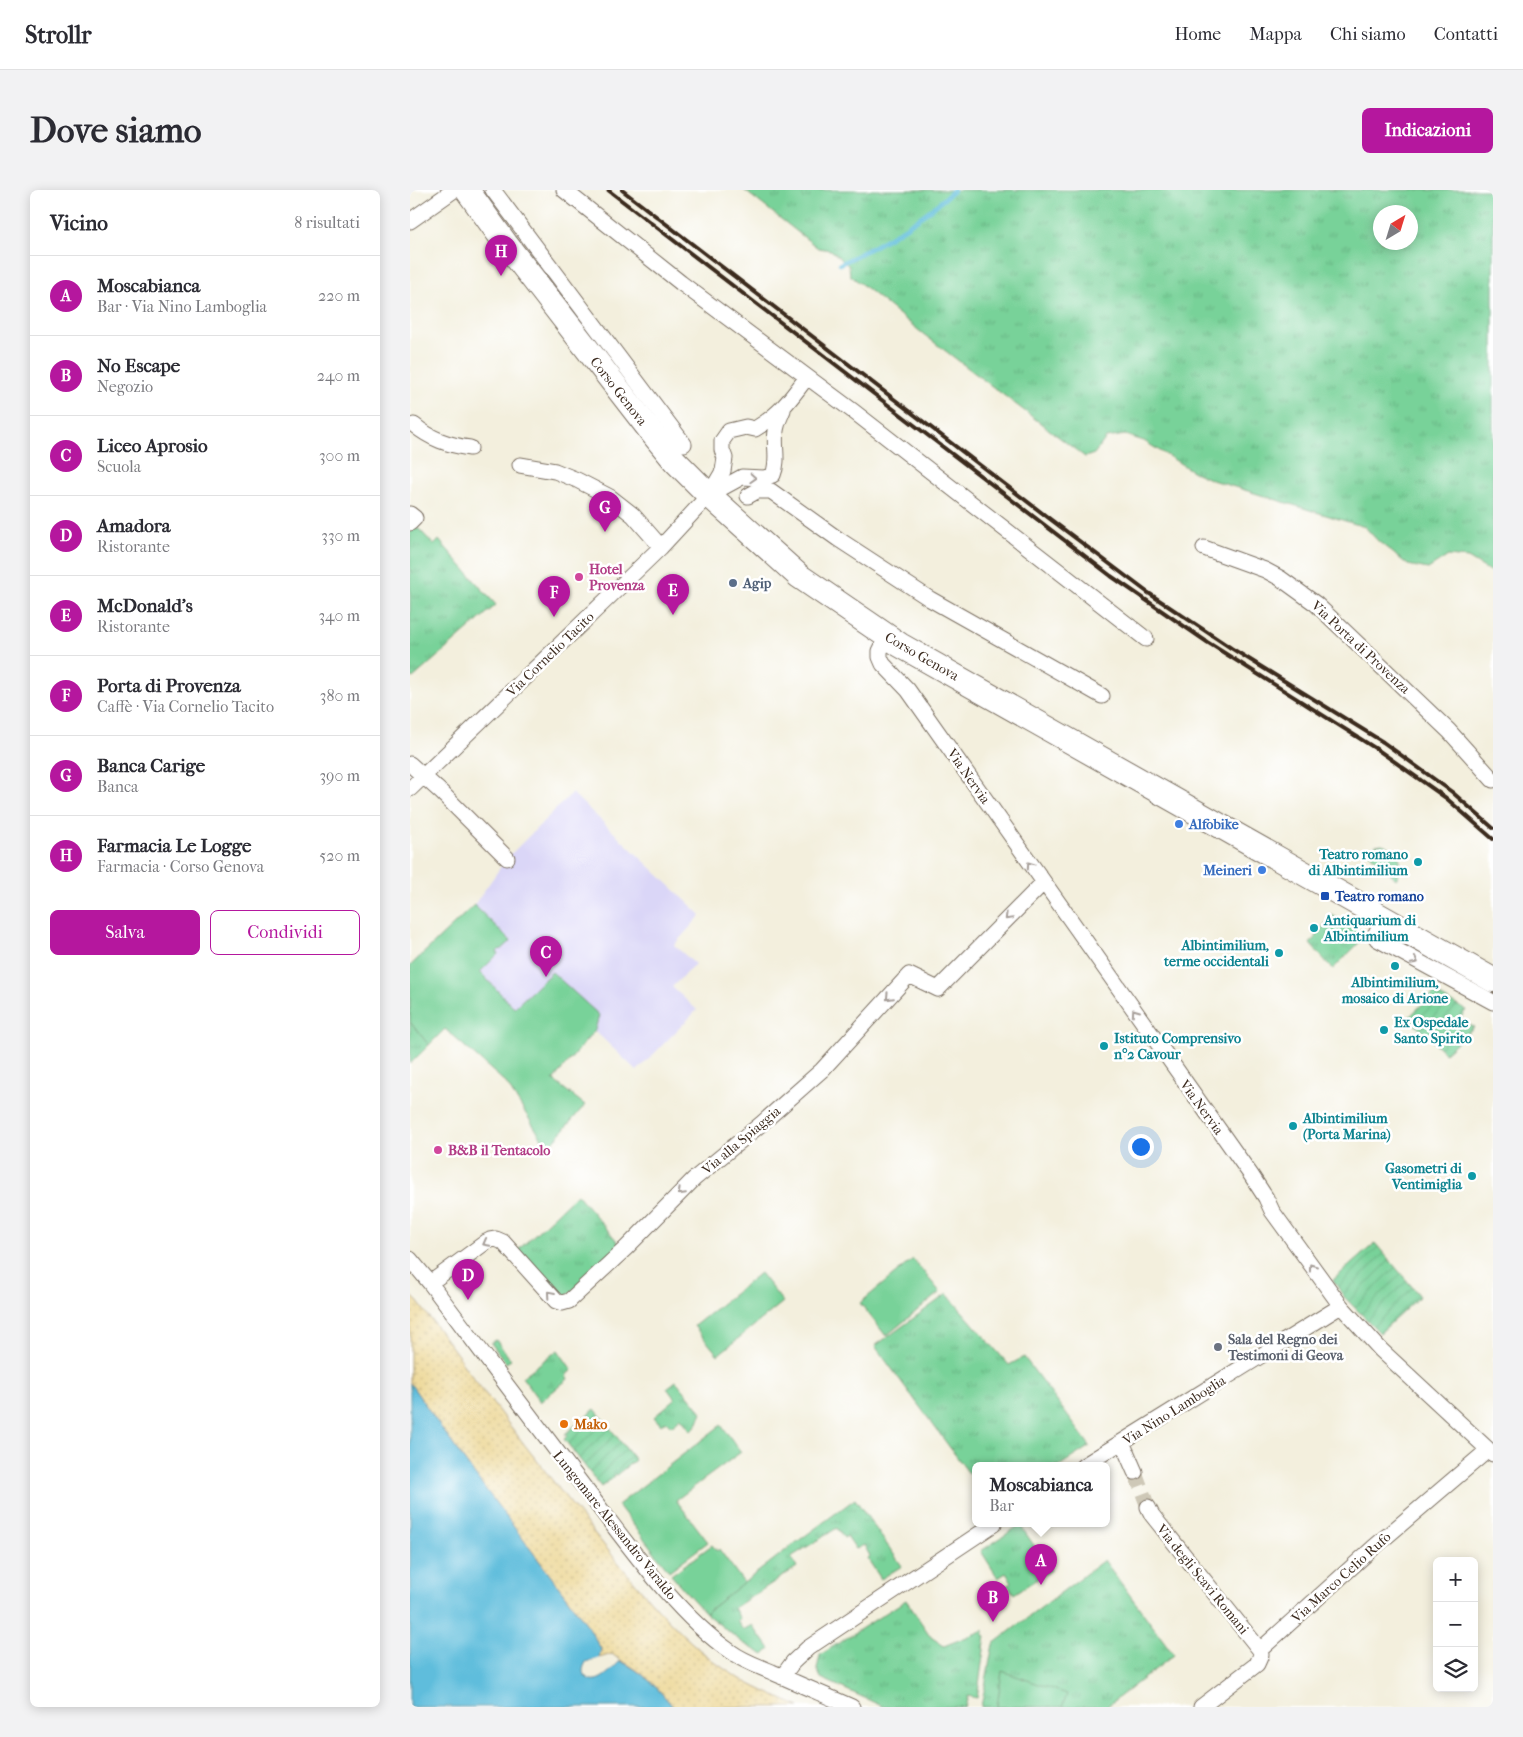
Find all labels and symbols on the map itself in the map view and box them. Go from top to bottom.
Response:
north arrow [1373,205,1418,250]
pin: H [485,235,517,276]
street label: Corso Genova [586,353,651,430]
one-way arrow [750,472,758,483]
pin: G [589,491,621,532]
place label: Hotel Provenza [589,561,645,594]
marker: Hotel Provenza [573,571,585,583]
pin: E [657,574,689,615]
place label: Agip [742,575,772,592]
pin: F [538,576,570,617]
marker: Agip [727,577,739,589]
street label: Via Porta di Provenza [1307,597,1414,698]
street label: Via Cornelio Tacito [502,608,598,701]
street label: Corso Genova [882,628,962,685]
street label: Via Nervia [943,745,994,808]
place label: Alfobike [1188,816,1239,833]
marker: Alfobike [1173,818,1185,830]
place label: Teatro romano di Albintimilium [1309,846,1408,879]
marker: Teatro romano di Albintimilium [1412,856,1424,868]
one-way arrow [1027,861,1036,871]
place label: Meineri [1202,862,1253,879]
marker: Meineri [1256,864,1268,876]
place label: Teatro romano [1334,888,1424,905]
marker: Teatro romano [1319,890,1331,902]
one-way arrow [1005,912,1014,921]
place label: Antiquarium di Albintimilium [1323,912,1417,945]
marker: Antiquarium di Albintimilium [1308,922,1320,934]
pin: C [530,936,562,977]
place label: Albintimilium, terme occidentali [1163,937,1270,970]
marker: Albintimilium, terme occidentali [1273,947,1285,959]
one-way arrow [1410,955,1419,965]
marker: Albintimilium, mosaico di Arione [1389,960,1401,972]
place label: Albintimilium, mosaico di Arione [1341,974,1448,1007]
one-way arrow [886,991,895,1000]
one-way arrow [1132,1008,1141,1018]
place label: Ex Ospedale Santo Spirito [1394,1014,1472,1047]
marker: Ex Ospedale Santo Spirito [1378,1024,1390,1036]
place label: Istituto Comprensivo n°2 Cavour [1113,1030,1241,1063]
marker: Istituto Comprensivo n°2 Cavour [1098,1040,1110,1052]
street label: Via Nervia [1175,1076,1227,1138]
street label: Via alla Spiaggia [698,1102,784,1179]
place label: Albintimilium (Porta Marina) [1302,1110,1391,1143]
marker: Albintimilium (Porta Marina) [1287,1120,1299,1132]
your location [1128,1134,1154,1160]
place label: B&B il Tentacolo [448,1142,550,1159]
marker: B&B il Tentacolo [432,1144,444,1156]
place label: Gasometri di Ventimiglia [1385,1160,1463,1193]
marker: Gasometri di Ventimiglia [1466,1170,1478,1182]
one-way arrow [678,1186,687,1195]
one-way arrow [483,1237,492,1247]
pin: D [452,1259,484,1300]
one-way arrow [1309,1263,1318,1273]
one-way arrow [547,1291,556,1300]
place label: Sala del Regno dei Testimoni di Geova [1227,1331,1344,1364]
marker: Sala del Regno dei Testimoni di Geova [1212,1341,1224,1353]
street label: Via Nino Lamboglia [1119,1372,1229,1450]
place label: Mako [573,1416,607,1433]
marker: Mako [558,1418,570,1430]
street label: Lungomare Alessandro Varaldo [549,1447,680,1603]
street label: Via degli Scavi Romani [1152,1520,1252,1638]
street label: Via Marco Celio Rufo [1287,1528,1395,1627]
pin: A [1025,1544,1057,1585]
pin: B [977,1581,1009,1622]

